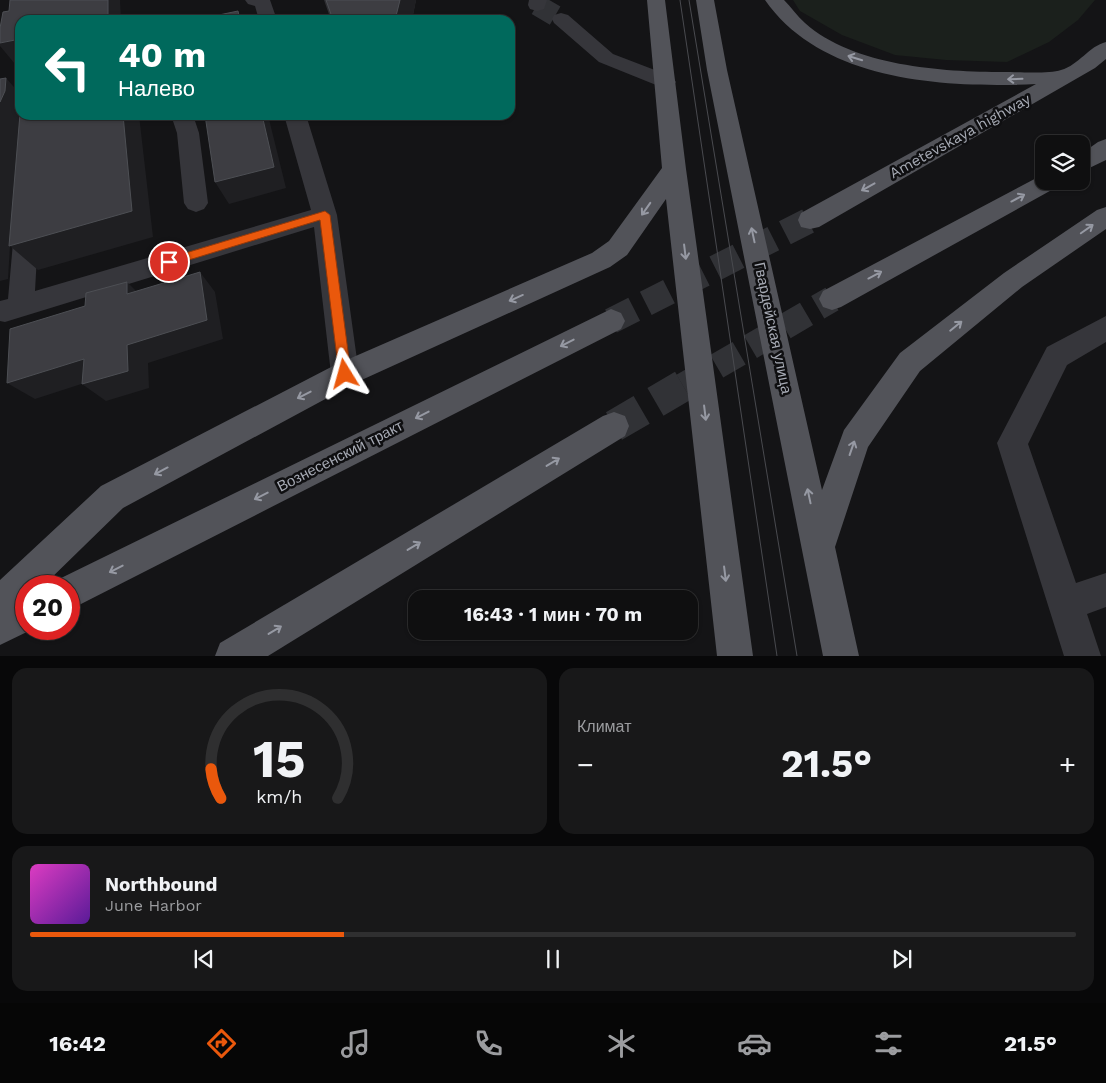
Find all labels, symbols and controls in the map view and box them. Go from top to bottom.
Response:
text: 40 m [118,34,206,76]
icon: left [35,35,100,100]
one-way arrow [848,52,864,62]
one-way arrow [1007,74,1024,84]
text: Налево [118,76,195,101]
street label: Ametevskaya highway [886,90,1034,182]
map controls [1035,135,1090,190]
button: layers [1035,135,1090,190]
one-way arrow [861,183,876,193]
one-way arrow [1010,193,1025,202]
one-way arrow [641,202,651,216]
one-way arrow [1079,224,1093,234]
one-way arrow [747,227,757,243]
pin [148,241,190,283]
one-way arrow [680,244,690,260]
icon: arrive [155,248,183,276]
street label: Гвардейская улица [750,261,796,396]
one-way arrow [867,270,882,280]
one-way arrow [509,294,524,304]
one-way arrow [949,320,962,331]
one-way arrow [560,338,575,348]
position arrow [318,347,370,399]
one-way arrow [297,390,312,400]
one-way arrow [700,405,710,421]
one-way arrow [415,411,430,420]
street label: Вознесенский тракт [274,416,406,496]
one-way arrow [848,441,857,456]
one-way arrow [546,457,560,467]
one-way arrow [153,466,168,476]
one-way arrow [803,489,813,505]
one-way arrow [254,492,269,501]
one-way arrow [406,541,420,551]
one-way arrow [109,565,124,574]
one-way arrow [720,566,730,582]
speed limit sign: 20 [15,575,80,640]
text: 16:43 · 1 мин · 70 m [464,603,642,626]
one-way arrow [267,625,281,635]
text: Климат [577,717,631,736]
text: 15 [253,729,306,790]
text: 21.5° [781,742,872,786]
text: − [577,748,594,781]
text: + [1059,748,1076,781]
text: km/h [256,786,303,807]
text: Northbound [105,873,217,896]
text: June Harbor [105,896,202,915]
icon: previous [190,945,218,973]
icon: pause [539,945,567,973]
icon: next [888,945,916,973]
icon: directions [204,1026,239,1061]
icon: music [338,1026,373,1061]
icon: phone [471,1026,506,1061]
icon: climate [604,1026,639,1061]
icon: car [737,1026,772,1061]
icon: filters [871,1026,906,1061]
text: 16:42 [49,1031,106,1056]
text: 21.5° [1004,1031,1057,1056]

